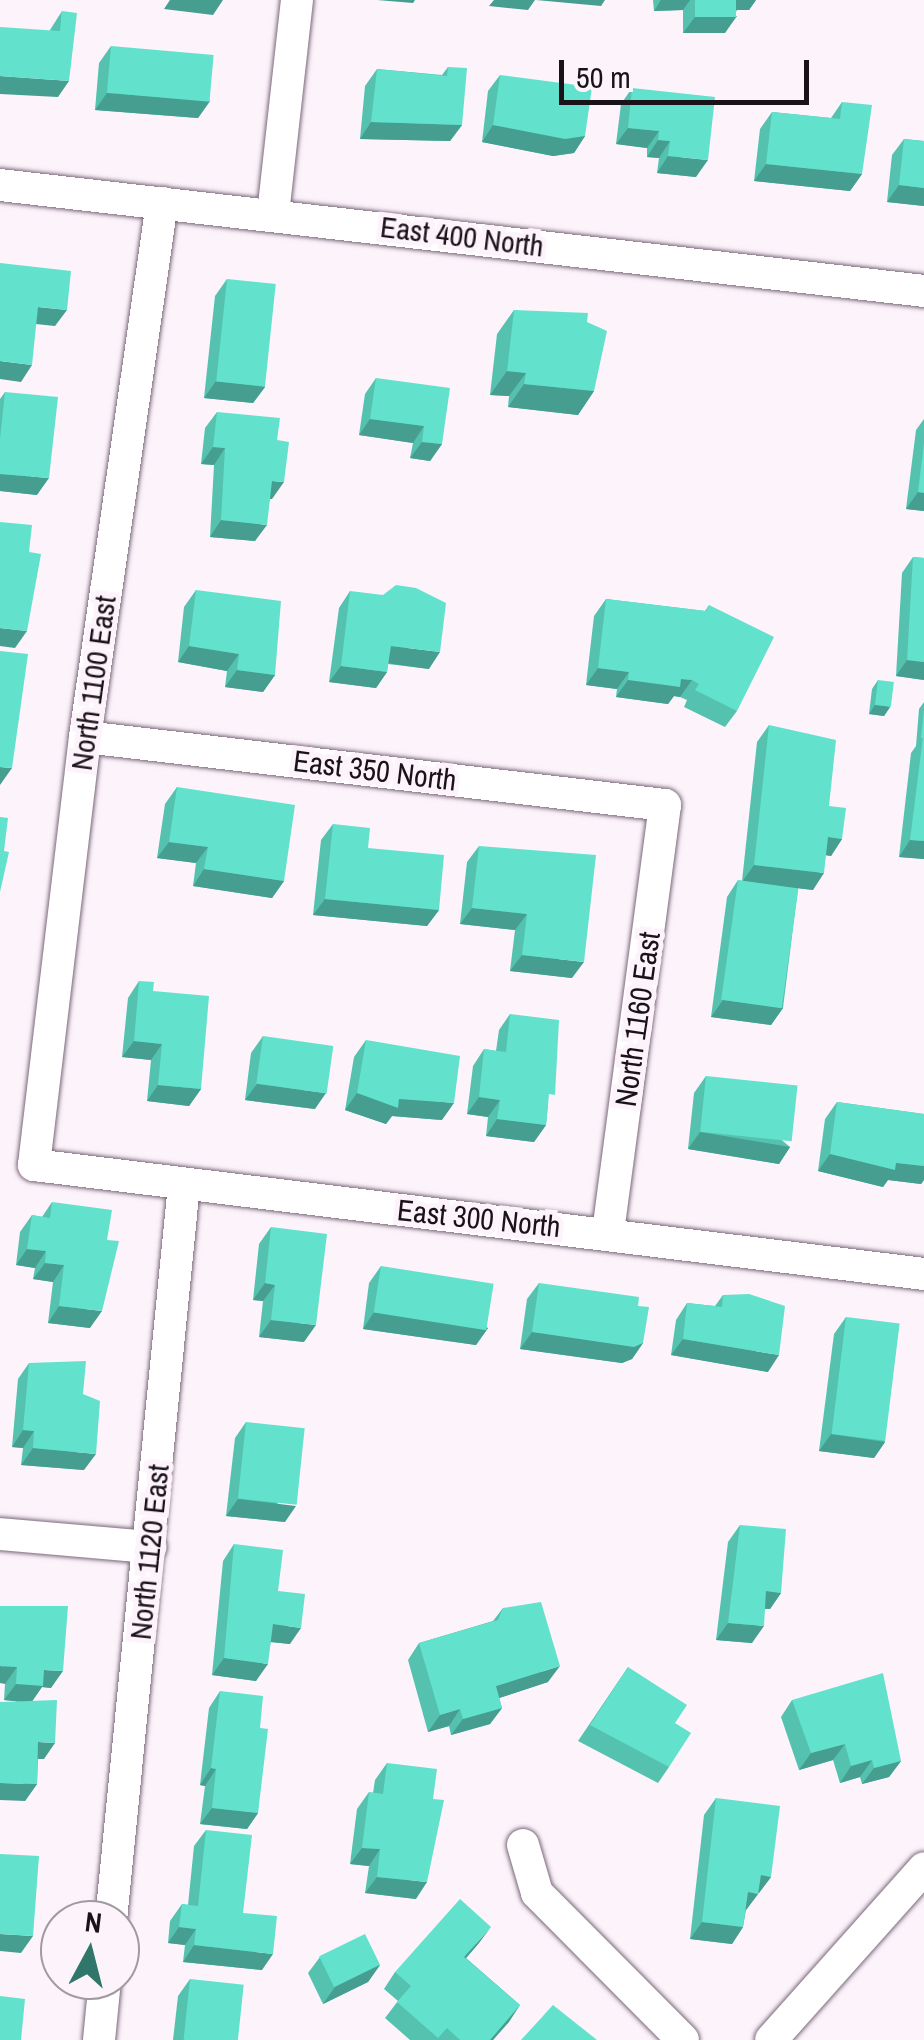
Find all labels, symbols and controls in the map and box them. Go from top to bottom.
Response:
scale bar [564,40,814,102]
text: 50 m [576,57,631,97]
street label: East 400 North [378,208,546,264]
street label: North 1100 East [63,593,123,773]
street label: East 350 North [291,742,459,798]
street label: North 1160 East [607,929,667,1109]
street label: East 300 North [396,1192,562,1244]
street label: North 1120 East [122,1463,176,1641]
north arrow [40,1900,140,2000]
text: N [83,1902,104,1942]

